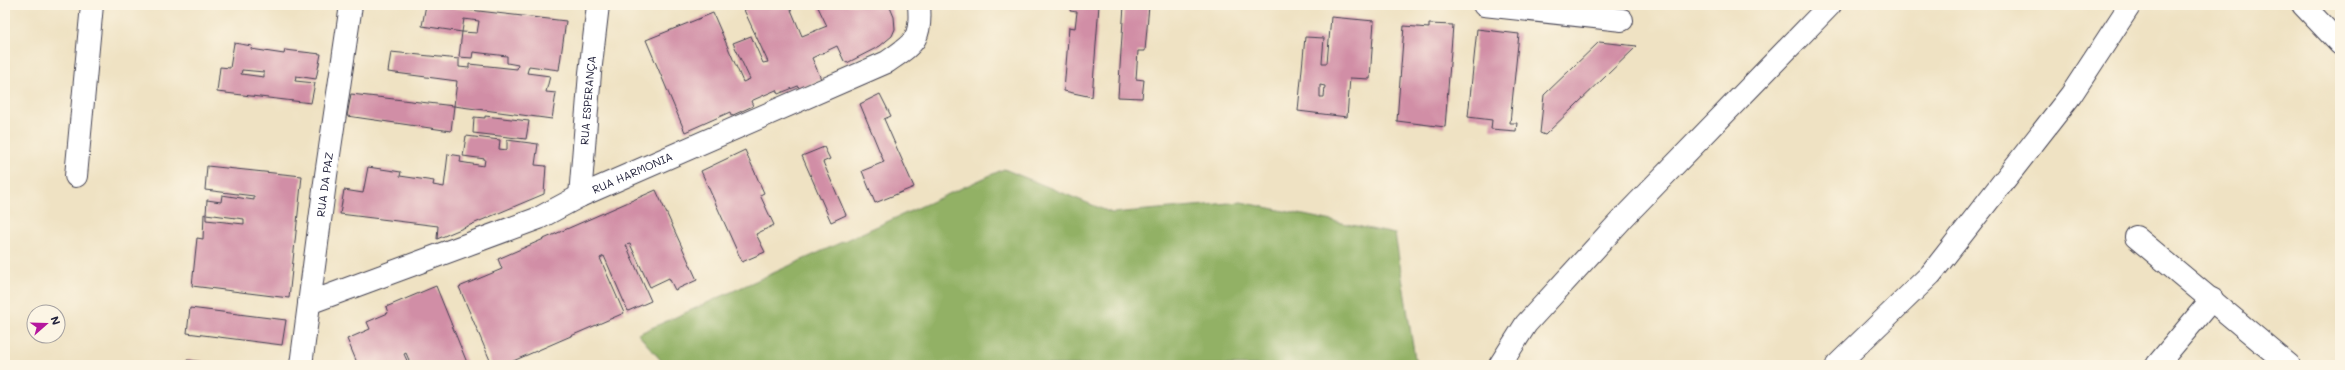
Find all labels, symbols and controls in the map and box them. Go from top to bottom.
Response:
street label: RUA ESPERANÇA [576,55,599,145]
street label: RUA HARMONIA [590,149,675,197]
street label: RUA DA PAZ [313,151,336,218]
north arrow [26,304,66,344]
text: N [47,314,64,327]

